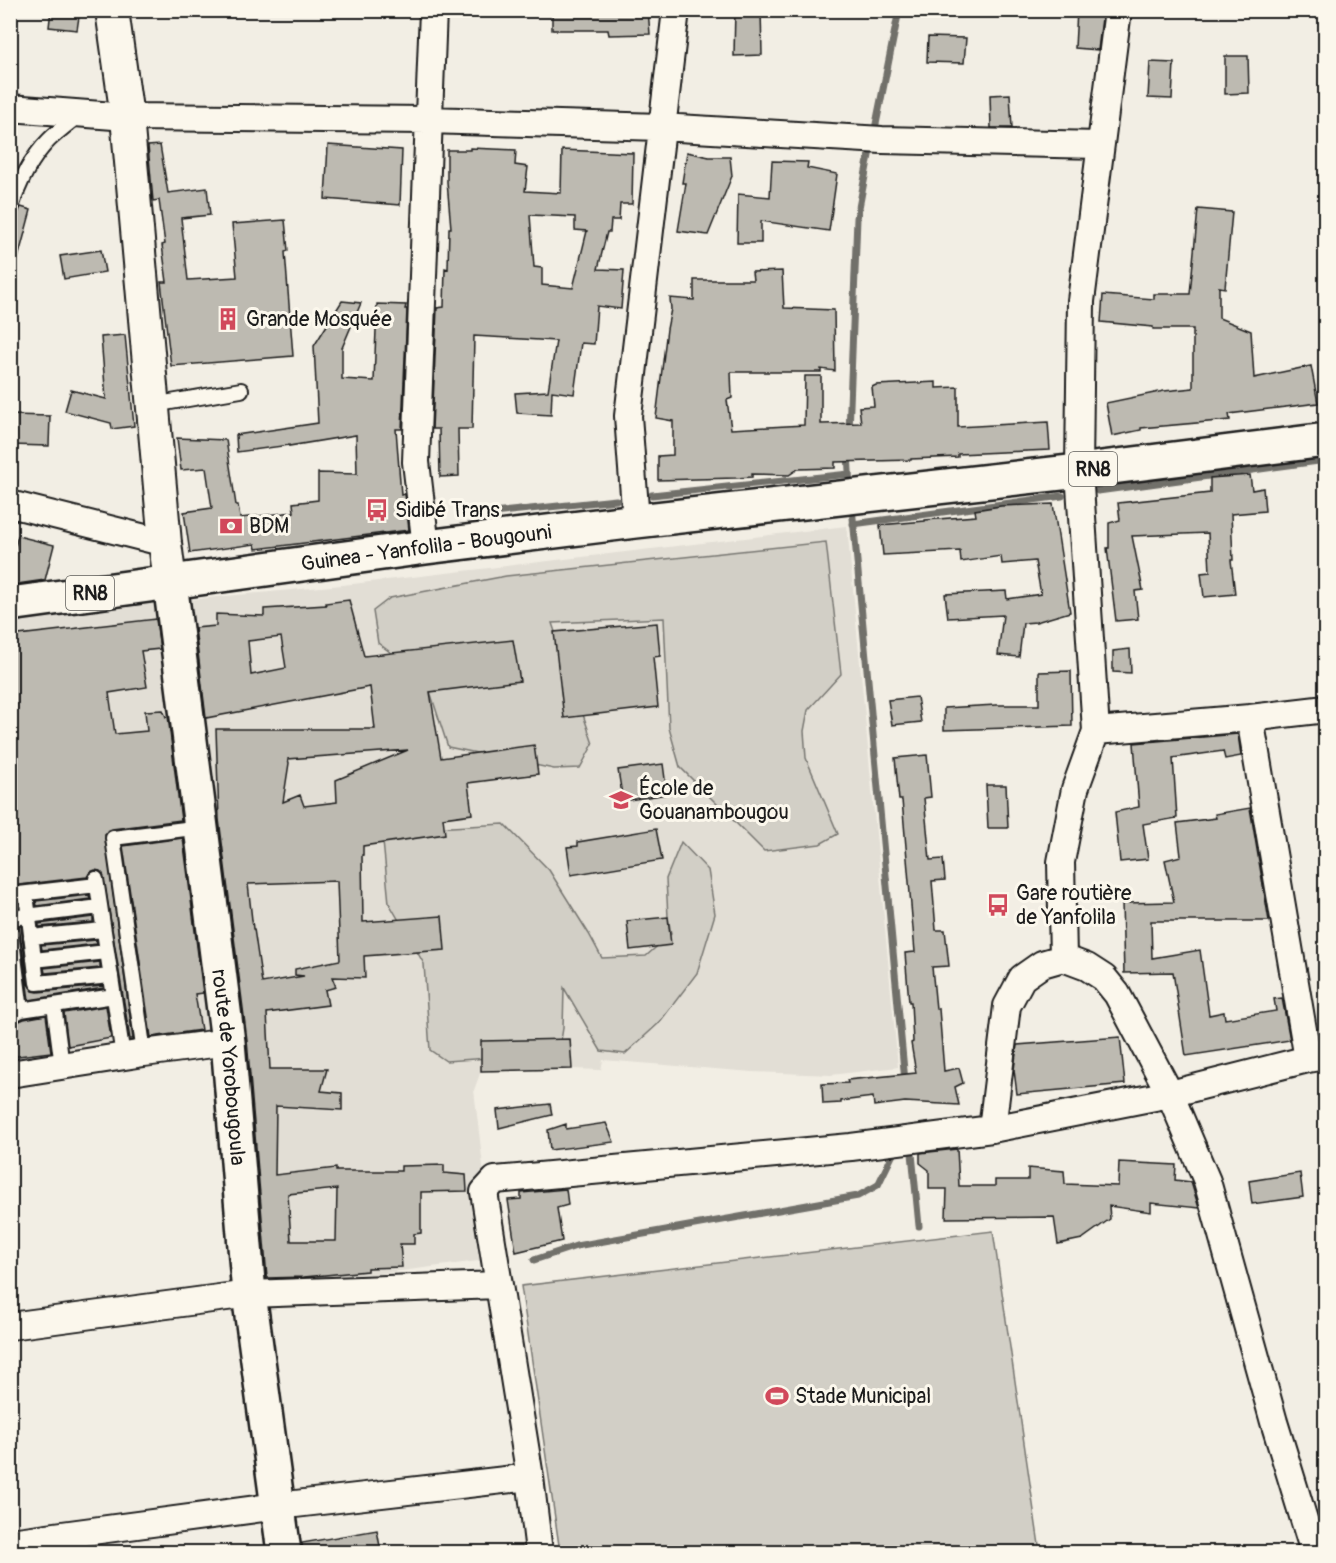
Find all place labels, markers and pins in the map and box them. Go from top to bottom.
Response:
building icon: Grande Mosquée [215,306,241,332]
place label: Grande Mosquée [246,306,392,333]
bus stop icon: Sidibé Trans [364,497,390,523]
place label: Sidibé Trans [395,497,500,524]
bank icon: BDM [218,513,244,539]
place label: BDM [249,513,289,540]
place label: École de Gouanambougou [639,775,789,826]
school or university icon: École de Gouanambougou [608,787,634,813]
place label: Gare routière de Yanfolila [1016,880,1132,931]
bus stop icon: Gare routière de Yanfolila [985,892,1011,918]
sports icon: Stade Municipal [764,1383,790,1409]
place label: Stade Municipal [795,1383,931,1410]

